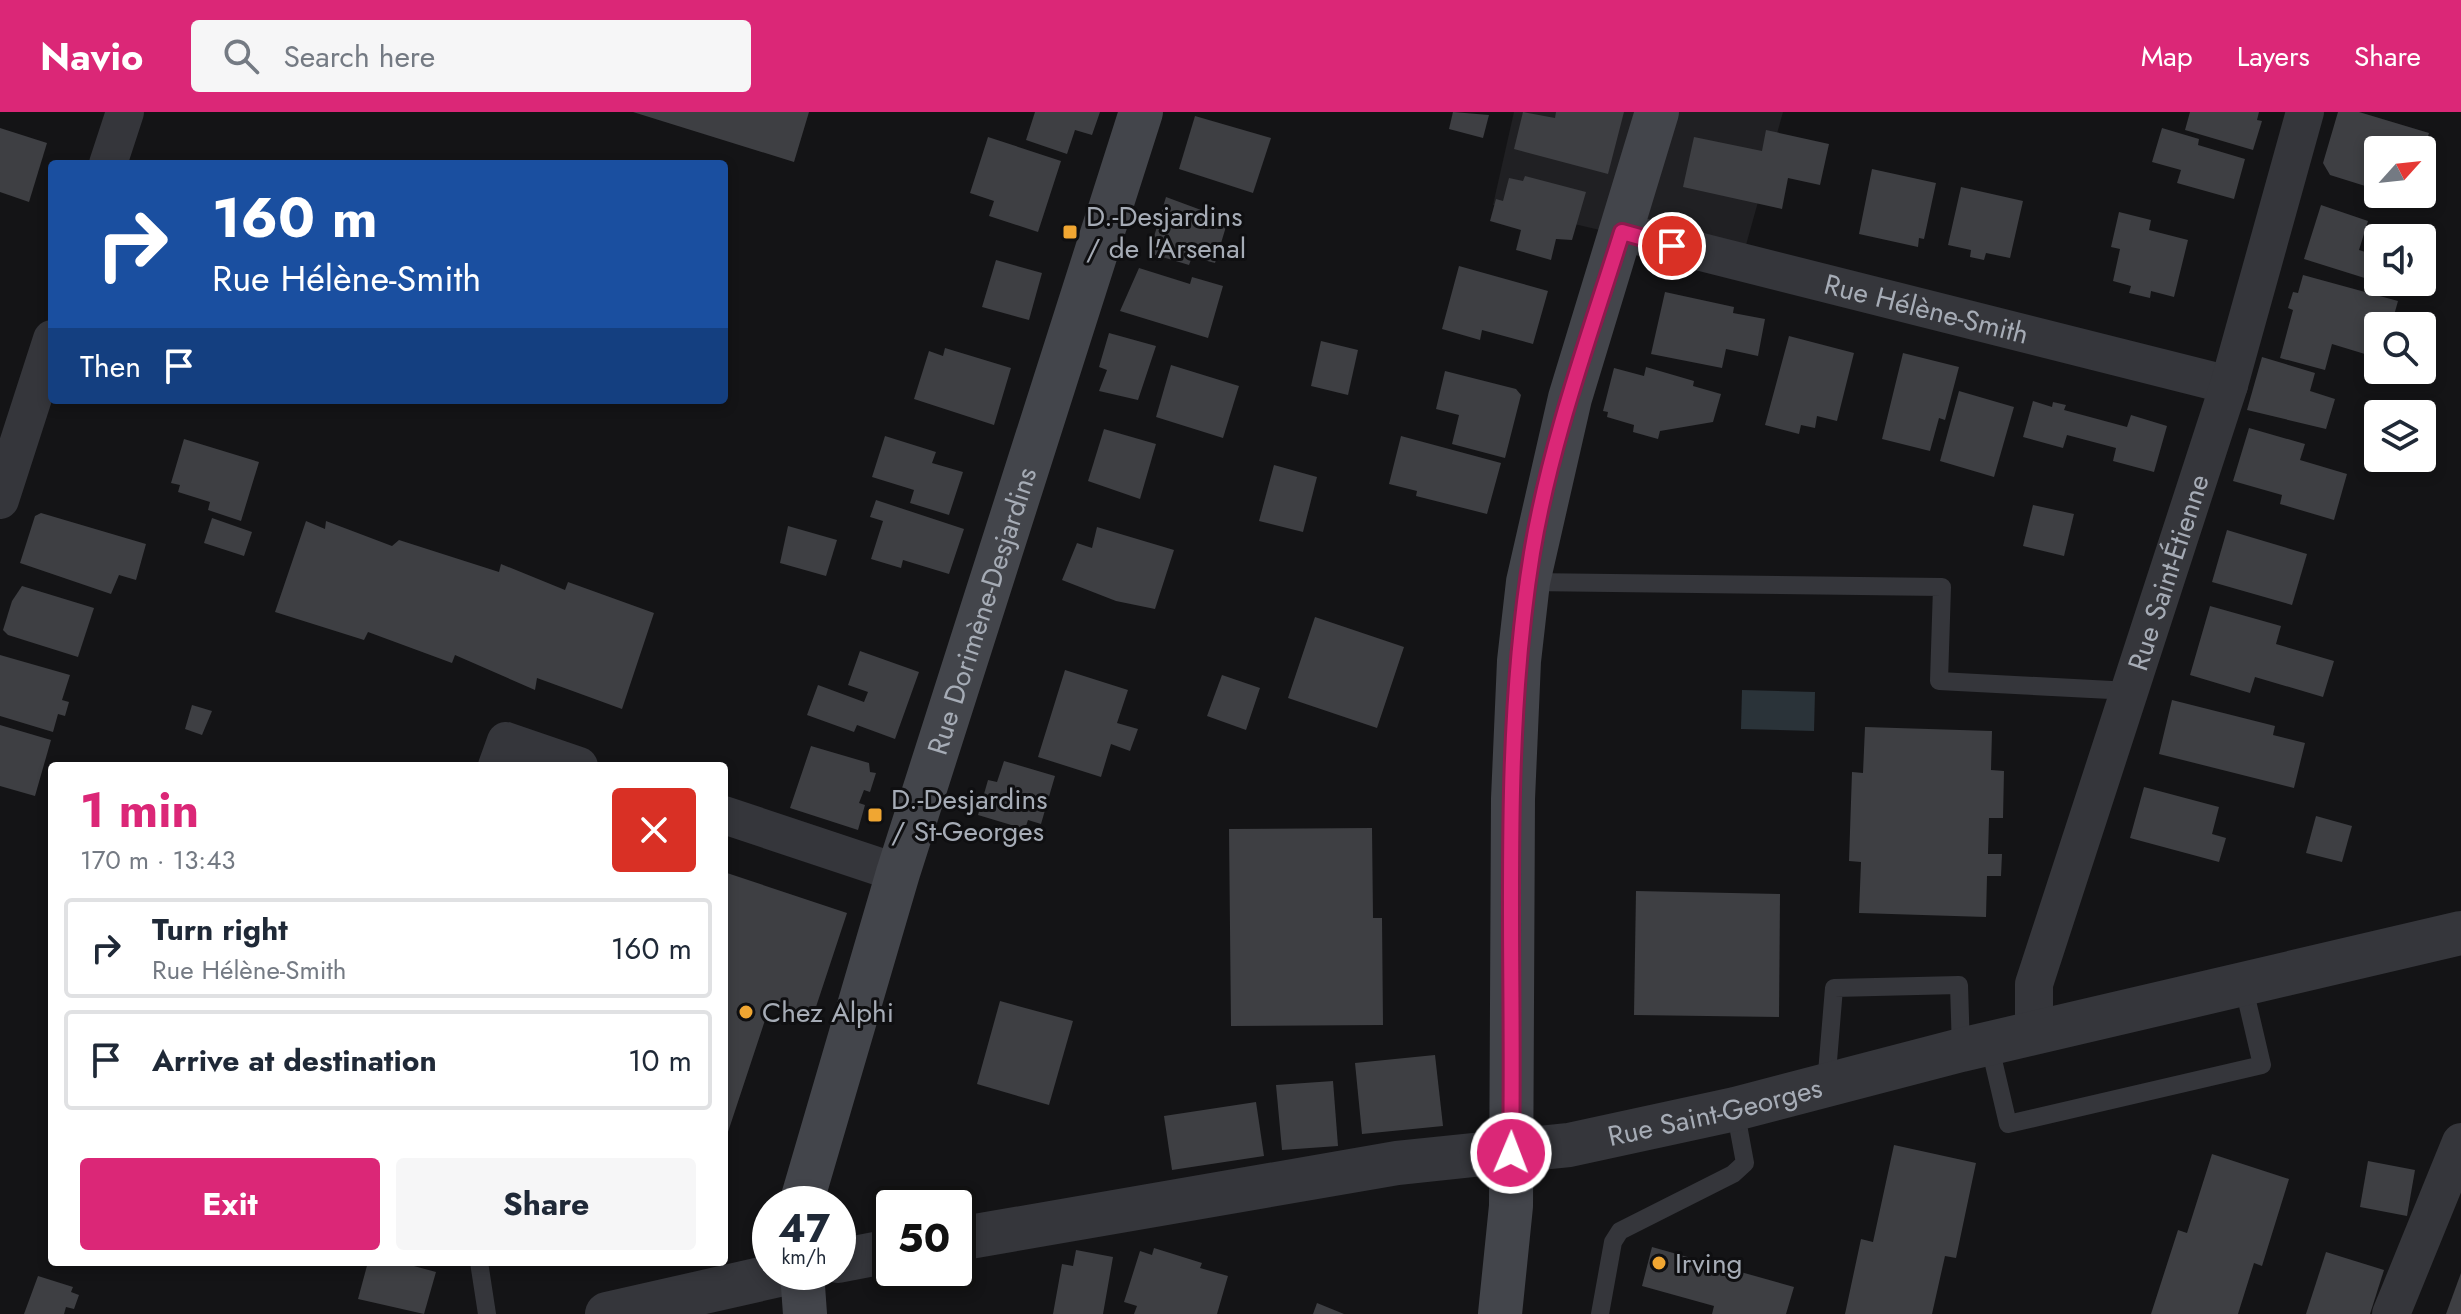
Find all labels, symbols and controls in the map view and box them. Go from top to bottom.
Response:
search box [191,20,751,92]
text: Navio [40,29,143,84]
icon: search [219,34,263,78]
text: Search here [283,35,435,78]
text: Map [2141,36,2193,77]
text: Layers [2237,36,2310,77]
text: Share [2354,36,2421,77]
north arrow [2364,136,2436,208]
map controls [2364,136,2436,472]
text: 160 m [212,177,378,258]
icon: right [80,192,184,296]
place label: D.-Desjardins / de l'Arsenal [1086,196,1246,269]
pin [1638,212,1706,280]
marker: D.-Desjardins / de l'Arsenal [1061,223,1079,241]
icon: arrive [1650,224,1694,268]
button: sound [2364,224,2436,296]
text: Rue Hélène-Smith [212,252,481,304]
street label: Rue Hélène-Smith [1820,264,2033,355]
button: search [2364,312,2436,384]
icon: arrive [157,344,201,388]
text: Then [80,345,141,388]
button: layers [2364,400,2436,472]
street label: Rue Dorimène-Desjardins [917,462,1047,760]
street label: Rue Saint-Étienne [2117,469,2220,676]
text: 1 min [80,776,199,845]
place label: D.-Desjardins / St-Georges [891,779,1048,852]
button: close [612,788,696,872]
marker: D.-Desjardins / St-Georges [866,806,884,824]
text: 170 m · 13:43 [80,841,235,879]
text: Turn right [152,908,288,951]
icon: right [84,926,128,970]
text: 160 m [611,927,692,970]
text: Rue Hélène-Smith [152,951,346,989]
place label: Chez Alphi [762,992,894,1033]
marker: Chez Alphi [737,1003,755,1021]
icon: arrive [84,1038,128,1082]
text: Arrive at destination [152,1039,437,1082]
text: 10 m [628,1039,692,1082]
street label: Rue Saint-Georges [1604,1067,1827,1157]
position arrow [1469,1111,1553,1195]
button: Exit [80,1158,380,1250]
button: Share [396,1158,696,1250]
speed limit sign: 50 [872,1186,976,1290]
text: 47 [778,1199,830,1257]
text: km/h [781,1243,827,1272]
place label: Irving [1675,1243,1743,1284]
marker: Irving [1650,1254,1668,1272]

